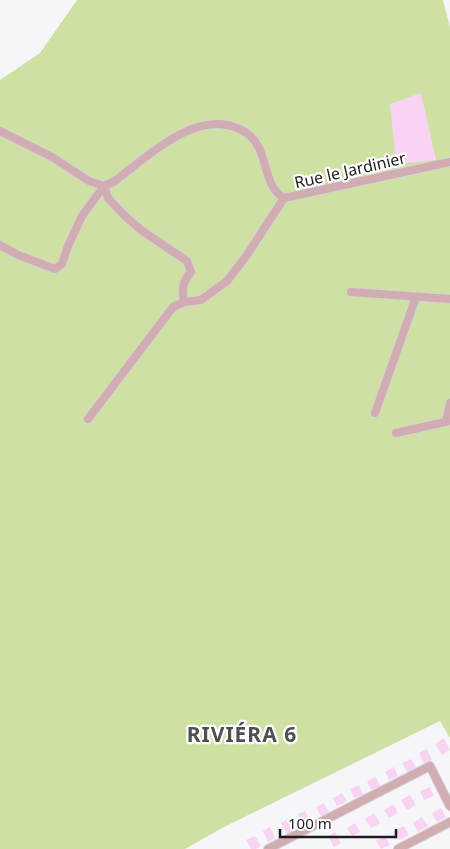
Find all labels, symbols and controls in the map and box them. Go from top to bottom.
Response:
street label: Rue le Jardinier [292,146,408,193]
district label: RIVIÉRA 6 [187,720,297,748]
scale bar [280,806,396,838]
text: 100 m [288,813,332,833]

